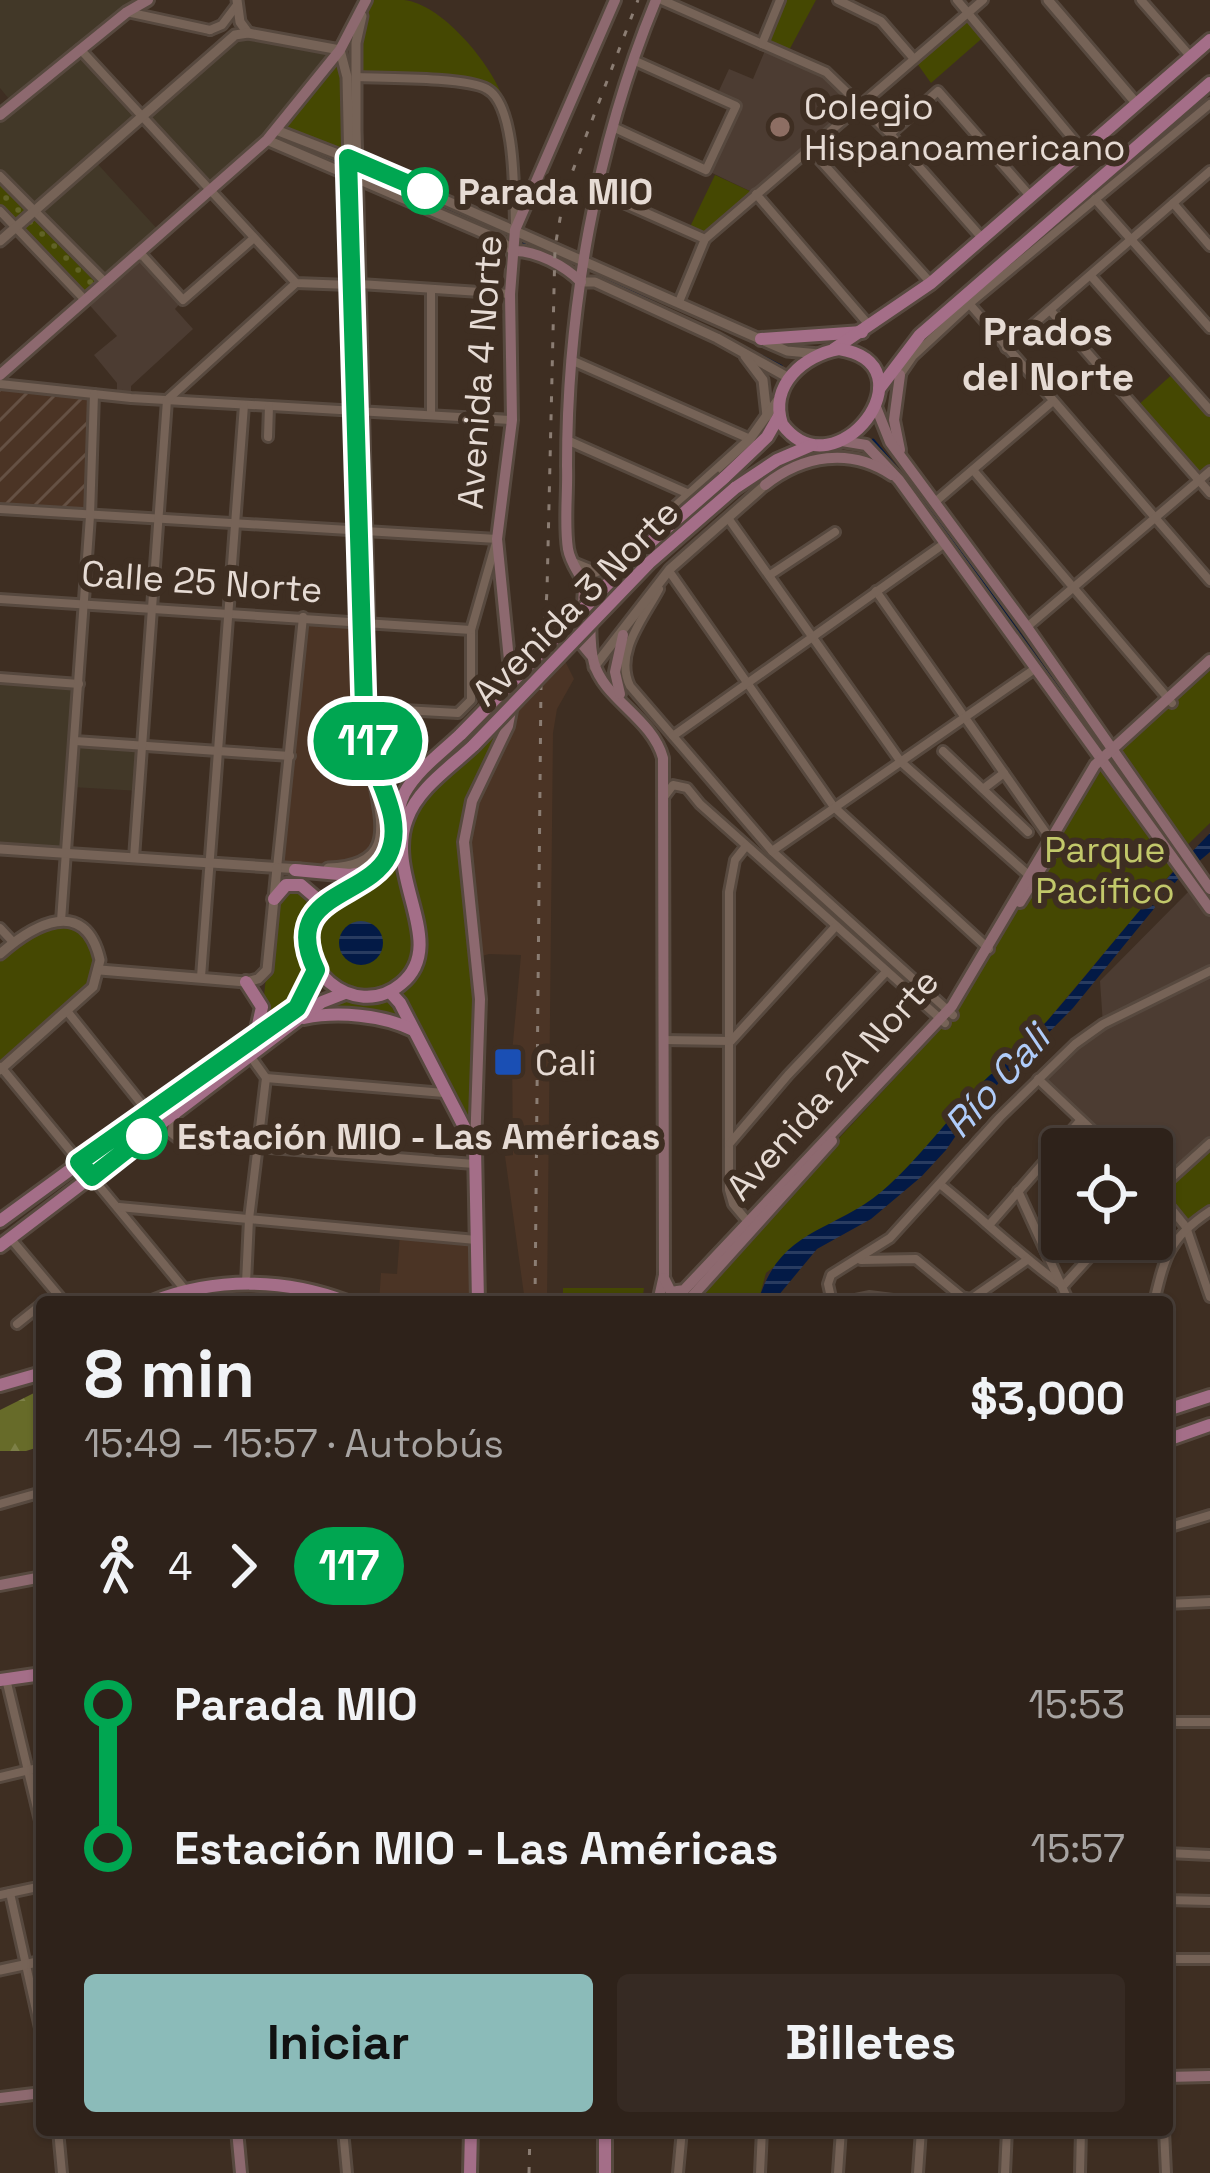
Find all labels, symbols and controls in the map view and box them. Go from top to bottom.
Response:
place label: Colegio Hispanoamericano [804,84,1126,171]
marker: Colegio Hispanoamericano [767,114,793,140]
marker: Parada MIO [403,169,447,213]
place label: Parada MIO [458,169,653,215]
street label: Avenida 4 Norte [447,233,513,511]
district label: Prados del Norte [962,307,1134,401]
street label: Avenida 3 Norte [463,490,689,716]
street label: Calle 25 Norte [80,551,324,613]
line badge: 117 [299,702,437,780]
text: 117 [337,714,399,767]
park label: Parque Pacífico [1035,827,1175,914]
street label: Avenida 2A Norte [717,959,949,1210]
water label: Río Cali [933,1012,1063,1148]
place label: Cali [535,1040,596,1086]
marker: Cali [492,1046,524,1078]
marker: Estación MIO - Las Américas [122,1114,166,1158]
place label: Estación MIO - Las Américas [177,1114,660,1160]
map controls [1041,1128,1173,1260]
button: locate [1041,1128,1173,1260]
text: 8 min [84,1332,255,1416]
text: $3,000 [970,1370,1125,1427]
text: 15:49 – 15:57 · Autobús [84,1419,504,1468]
icon: walk [84,1533,150,1599]
icon: forward [210,1533,276,1599]
text: 117 [318,1539,380,1592]
text: 4 [168,1542,192,1591]
text: Parada MIO [174,1676,418,1733]
text: 15:53 [1029,1680,1125,1729]
text: Estación MIO - Las Américas [174,1820,778,1877]
text: 15:57 [1031,1824,1125,1873]
button: Iniciar [84,1974,593,2112]
button: Billetes [617,1974,1125,2112]

